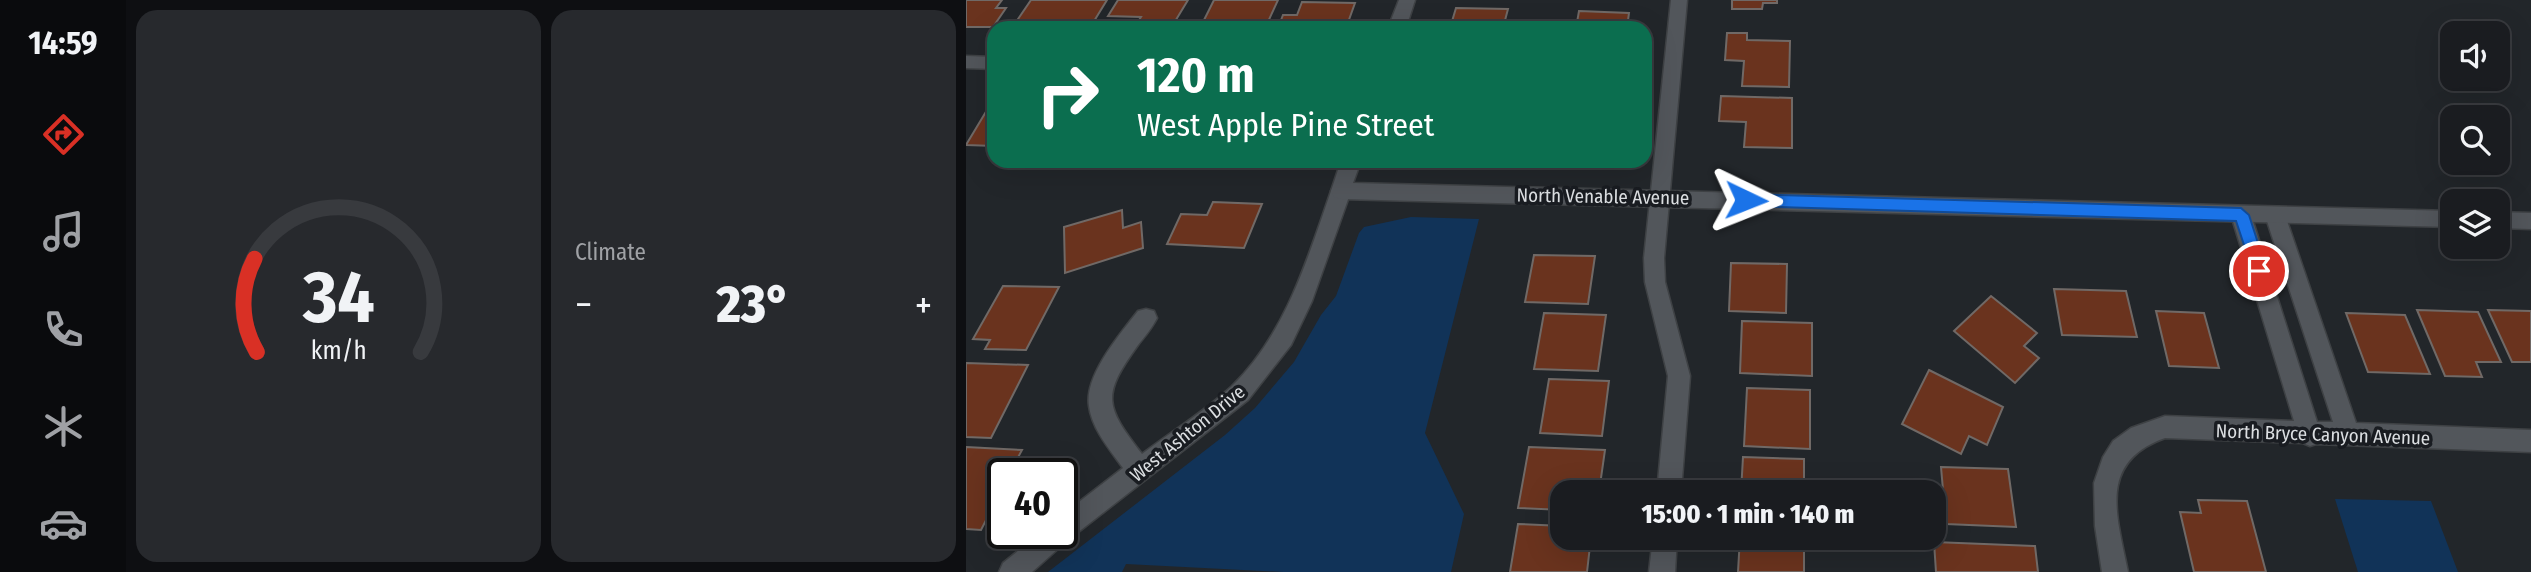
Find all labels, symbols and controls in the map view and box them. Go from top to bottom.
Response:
map controls [2440,21,2510,259]
button: sound [2440,21,2510,91]
text: 14:59 [28,24,98,62]
text: 120 m [1137,46,1255,105]
icon: right [1022,49,1113,140]
button: search [2440,105,2510,175]
text: West Apple Pine Street [1137,106,1434,144]
icon: directions [39,110,88,159]
position arrow [1709,163,1783,237]
street label: North Venable Avenue [1516,183,1690,210]
button: layers [2440,189,2510,259]
icon: music [39,207,88,256]
text: Climate [575,238,646,266]
pin [2229,241,2289,301]
icon: arrive [2240,252,2278,290]
text: 34 [302,254,374,341]
text: 23° [717,273,790,336]
text: − [575,282,592,328]
text: + [915,282,932,328]
icon: phone [39,305,88,354]
text: km/h [311,336,366,366]
street label: West Ashton Drive [1125,380,1249,487]
icon: climate [39,402,88,451]
street label: North Bryce Canyon Avenue [2215,419,2431,450]
speed limit sign: 40 [987,458,1078,549]
icon: car [39,499,88,548]
text: 15:00 · 1 min · 140 m [1642,499,1854,530]

